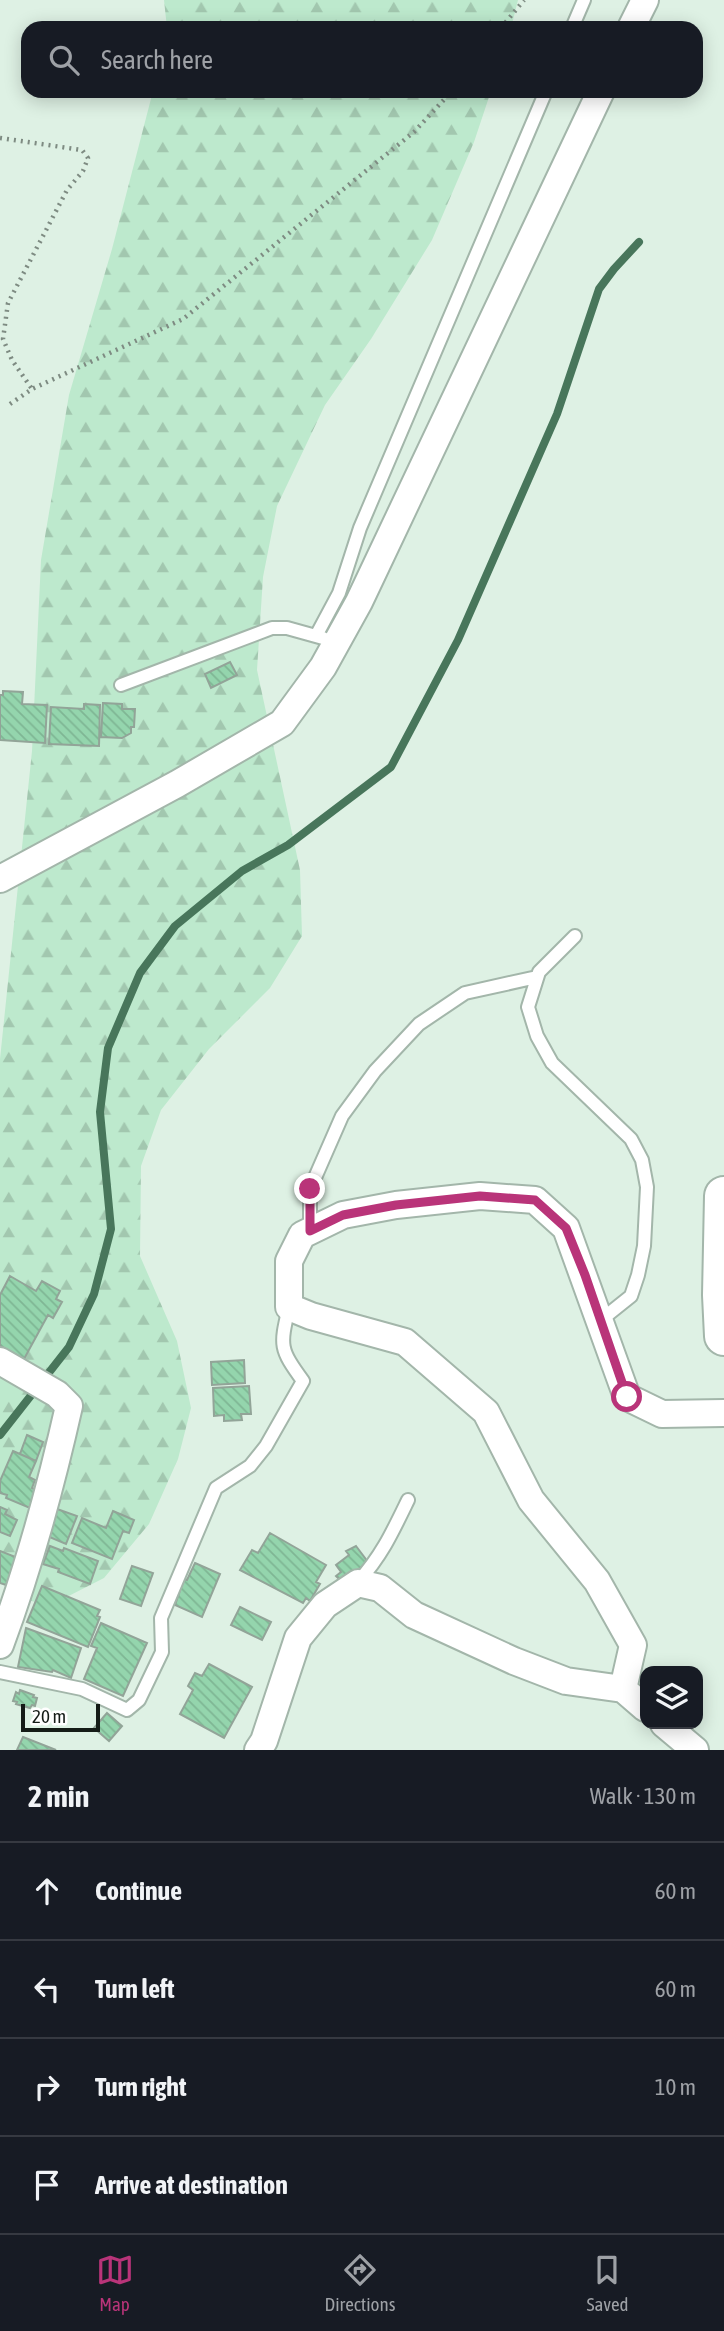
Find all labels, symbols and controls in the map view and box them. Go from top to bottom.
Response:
search box [21,21,703,98]
icon: search [45,41,83,79]
text: Search here [101,45,213,75]
route end [294,1173,325,1204]
route start [611,1381,642,1412]
map controls [640,1666,703,1729]
button: layers [640,1666,703,1729]
scale bar [21,1701,100,1733]
text: 20 m [32,1705,66,1727]
text: 2 min [28,1779,89,1813]
text: Walk · 130 m [590,1783,696,1809]
icon: ahead [28,1872,66,1910]
text: Continue [95,1876,182,1906]
text: 60 m [655,1878,696,1904]
icon: left [28,1970,66,2008]
text: Turn left [95,1974,175,2004]
text: 60 m [655,1976,696,2002]
icon: right [28,2068,66,2106]
text: Turn right [95,2072,186,2102]
text: 10 m [655,2074,696,2100]
icon: arrive [28,2166,66,2204]
text: Arrive at destination [95,2170,288,2200]
tab: Map [96,2251,134,2315]
tab: Directions [325,2251,395,2315]
tab: Saved [586,2251,628,2315]

